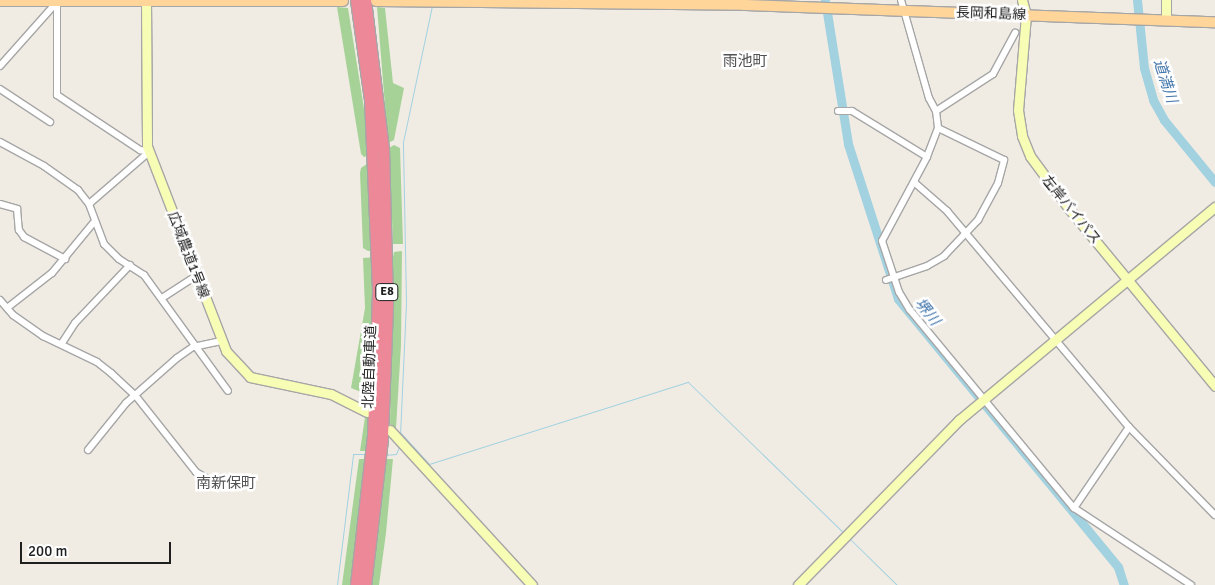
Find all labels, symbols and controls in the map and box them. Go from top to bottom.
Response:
street label: 長岡和島線 [956,4,1026,24]
district label: 雨池町 [723,53,767,71]
water label: 道満川 [1149,57,1181,105]
street label: 左岸バイパス [1038,172,1104,248]
street label: 広域農道1号線 [164,209,212,301]
road number: E8 [374,282,400,302]
water label: 堺川 [911,295,943,329]
street label: 北陸自動車道 [360,325,380,409]
district label: 南新保町 [196,475,256,493]
scale bar [22,532,174,564]
text: 200 m [28,542,68,560]

